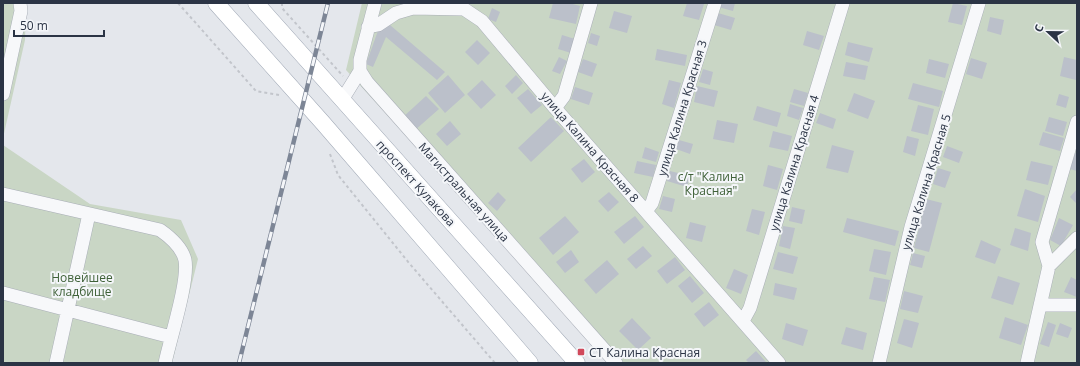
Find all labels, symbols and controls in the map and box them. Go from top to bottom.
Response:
scale bar [14,12,104,38]
north arrow [1028,12,1068,52]
text: 50 m [20,17,48,34]
text: С [1030,22,1047,34]
street label: улица Калина Красная 3 [653,38,711,178]
street label: улица Калина Красная 8 [537,88,643,206]
street label: улица Калина Красная 4 [765,93,823,233]
street label: улица Калина Красная 5 [897,112,955,252]
street label: проспект Кулакова [373,136,459,230]
street label: Магистральная улица [415,139,513,245]
park label: с/т "Калина Красная" [678,168,744,199]
park label: Новейшее кладбище [51,269,113,300]
place label: СТ Калина Красная [589,344,700,361]
marker: СТ Калина Красная [576,347,586,357]

